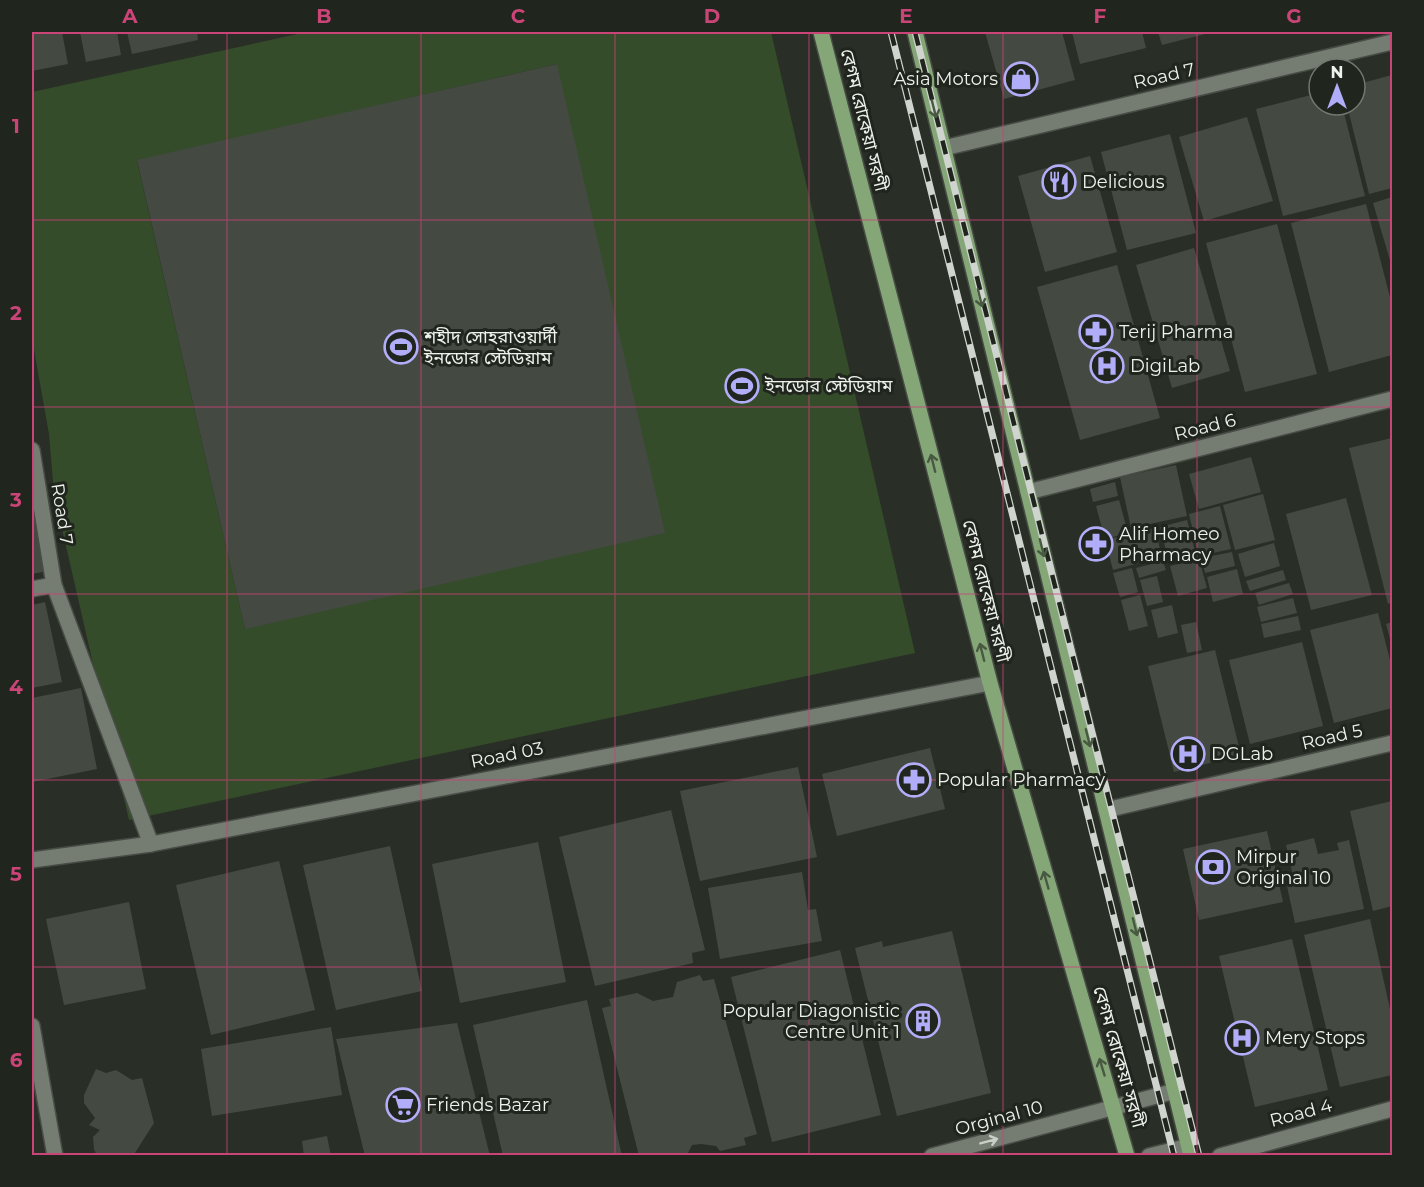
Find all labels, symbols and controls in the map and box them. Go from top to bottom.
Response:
text: A [121,4,138,28]
text: B [316,4,332,28]
text: C [511,4,526,28]
text: D [704,4,720,28]
text: E [899,4,913,28]
text: F [1094,4,1107,28]
text: G [1286,4,1302,28]
street label: বেগম রোকেয়া সরণী [836,46,892,194]
north arrow [1307,57,1367,117]
street label: Road 7 [1131,58,1197,94]
shop icon: Asia Motors [1003,61,1039,97]
text: N [1331,63,1343,82]
place label: Asia Motors [894,68,998,90]
one-way arrow [928,99,940,118]
text: 1 [12,114,20,138]
restaurant icon: Delicious [1041,164,1077,200]
place label: Delicious [1082,171,1165,193]
one-way arrow [975,288,987,307]
text: 2 [10,301,22,325]
pharmacy icon: Terij Pharma [1078,314,1114,350]
place label: Terij Pharma [1119,321,1233,343]
place label: শহীদ সোহরাওয়ার্দী ইনডোর স্টেডিয়াম [423,325,557,369]
sports icon: শহীদ সোহরাওয়ার্দী ইনডোর স্টেডিয়াম [383,329,419,365]
hospital icon: DigiLab [1089,348,1125,384]
place label: DigiLab [1130,355,1200,377]
sports icon: ইনডোর স্টেডিয়াম [724,368,760,404]
place label: ইনডোর স্টেডিয়াম [764,375,893,397]
street label: Road 6 [1172,409,1238,445]
one-way arrow [926,454,938,473]
street label: Road 7 [46,481,78,547]
text: 3 [9,488,22,512]
street label: বেগম রোকেয়া সরণী [958,517,1014,665]
place label: Alif Homeo Pharmacy [1119,523,1220,566]
pharmacy icon: Alif Homeo Pharmacy [1078,526,1114,562]
one-way arrow [1036,539,1048,558]
one-way arrow [975,642,987,661]
text: 4 [9,675,23,699]
street label: Road 5 [1299,719,1365,755]
one-way arrow [1083,728,1095,747]
hospital icon: DGLab [1170,736,1206,772]
street label: Road 03 [469,737,545,773]
place label: DGLab [1211,743,1273,765]
pharmacy icon: Popular Pharmacy [896,762,932,798]
place label: Popular Pharmacy [937,769,1105,791]
place label: Mirpur Original 10 [1236,846,1331,889]
bank icon: Mirpur Original 10 [1195,849,1231,885]
text: 5 [10,862,22,886]
one-way arrow [1040,871,1051,890]
one-way arrow [1129,917,1141,936]
street label: বেগম রোকেয়া সরণী [1088,984,1150,1131]
place label: Popular Diagonistic Centre Unit 1 [722,1000,900,1043]
building icon: Popular Diagonistic Centre Unit 1 [905,1003,941,1039]
hospital icon: Mery Stops [1224,1020,1260,1056]
place label: Mery Stops [1265,1027,1365,1049]
text: 6 [10,1048,23,1072]
one-way arrow [1096,1057,1107,1076]
supermarket icon: Friends Bazar [385,1087,421,1123]
place label: Friends Bazar [426,1094,549,1116]
street label: Road 4 [1267,1094,1335,1132]
street label: Orginal 10 [953,1096,1045,1140]
one-way arrow [979,1134,998,1146]

